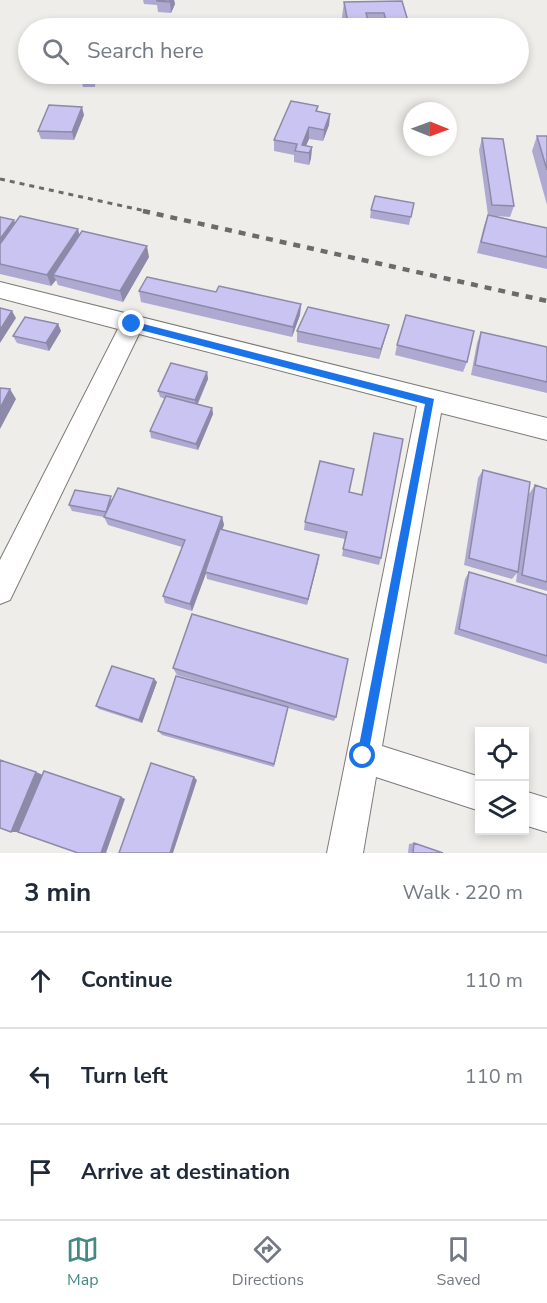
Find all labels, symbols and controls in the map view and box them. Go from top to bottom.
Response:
search box [18,18,529,84]
icon: search [39,35,72,68]
text: Search here [87,36,204,66]
north arrow [403,102,457,156]
route end [118,310,144,336]
map controls [475,727,529,835]
button: locate [475,727,529,781]
route start [349,742,375,768]
button: layers [475,781,529,835]
text: 3 min [24,875,91,910]
text: Walk · 220 m [403,879,523,906]
icon: ahead [24,964,57,997]
text: Continue [81,965,172,995]
text: 110 m [465,967,523,994]
icon: left [24,1060,57,1093]
text: Turn left [81,1061,168,1091]
text: 110 m [465,1063,523,1090]
icon: arrive [24,1156,57,1189]
text: Arrive at destination [81,1157,290,1187]
tab: Map [66,1233,99,1291]
tab: Directions [232,1233,304,1291]
tab: Saved [437,1233,481,1291]

